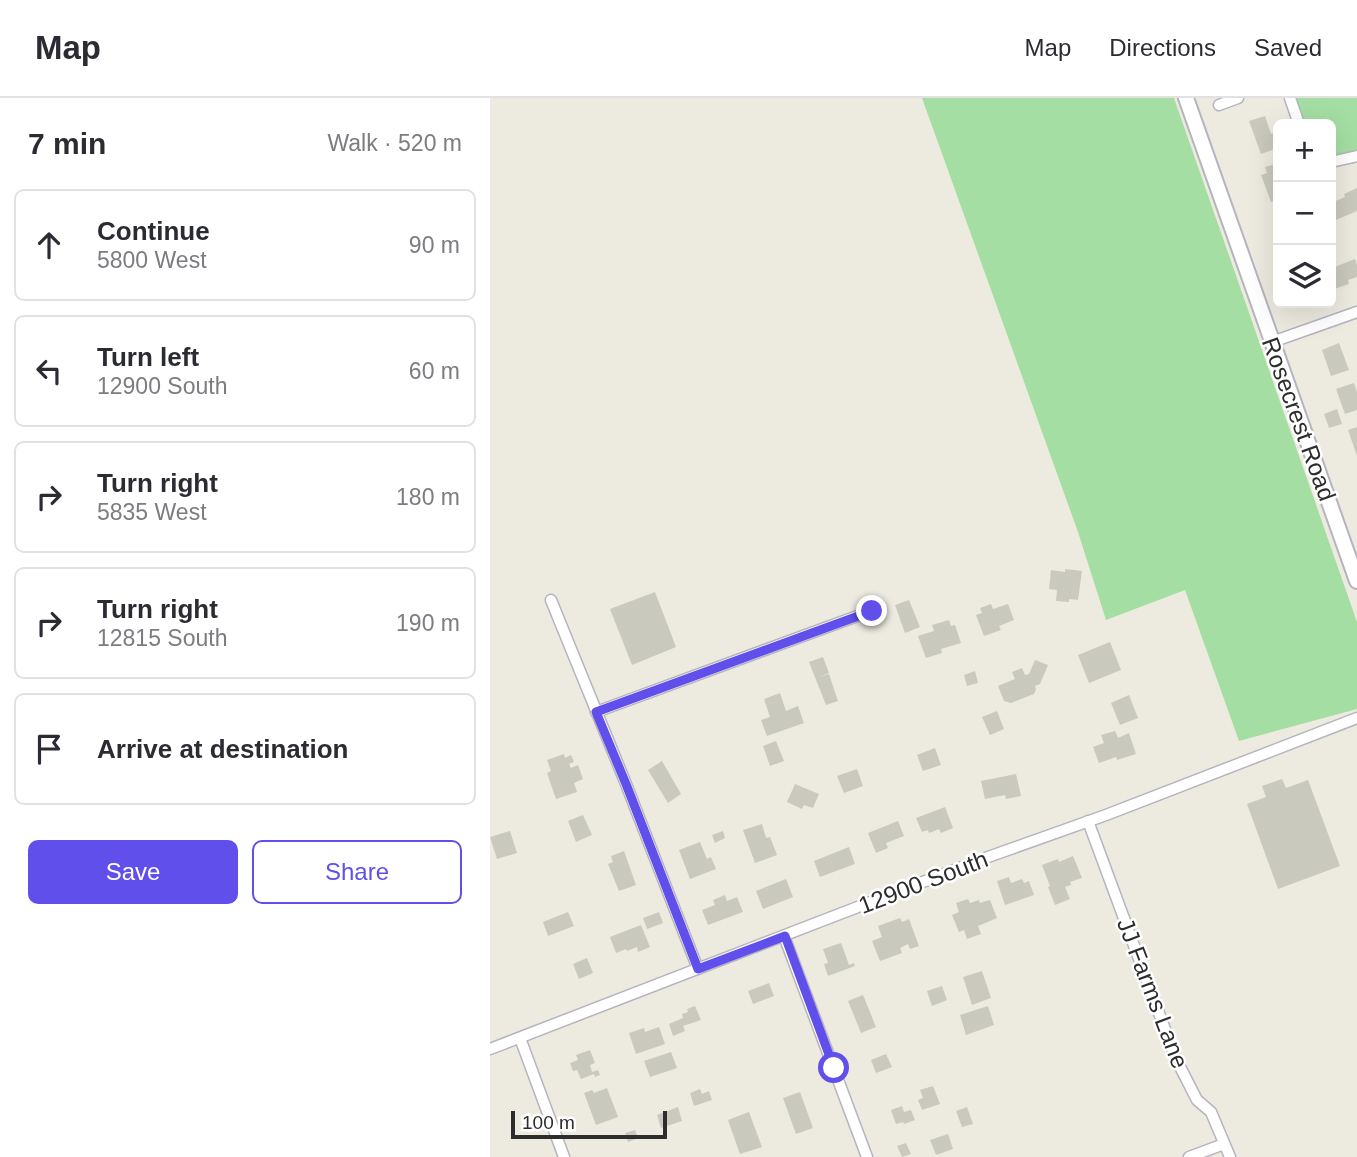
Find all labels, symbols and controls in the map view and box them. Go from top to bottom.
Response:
text: Map [35,29,101,66]
text: Map [1025,34,1071,61]
text: Directions [1109,34,1216,61]
text: Saved [1254,34,1322,61]
map controls [1273,119,1336,308]
button: + [1273,119,1336,182]
text: 7 min [28,127,106,160]
text: Walk · 520 m [327,130,462,156]
button: − [1273,182,1336,245]
text: Continue [97,216,210,246]
icon: ahead [30,226,68,264]
text: 90 m [409,232,460,258]
button: layers [1273,245,1336,308]
text: 5800 West [97,247,207,273]
street label: Rosecrest Road [1257,334,1341,504]
text: Turn left [97,342,199,372]
icon: left [30,352,68,390]
text: 60 m [409,358,460,384]
text: 12900 South [97,373,227,399]
text: Turn right [97,468,218,498]
icon: right [30,478,68,516]
text: 180 m [396,484,460,510]
text: 5835 West [97,499,207,525]
text: Turn right [97,594,218,624]
route end [856,595,887,626]
icon: right [30,604,68,642]
text: 190 m [396,610,460,636]
text: 12815 South [97,625,227,651]
icon: arrive [30,730,68,768]
text: Arrive at destination [97,734,348,764]
button: Save [28,840,238,904]
button: Share [252,840,462,904]
street label: 12900 South [855,845,991,919]
street label: JJ Farms Lane [1112,914,1194,1072]
route start [818,1052,849,1083]
scale bar [511,1108,667,1140]
text: 100 m [522,1112,575,1133]

